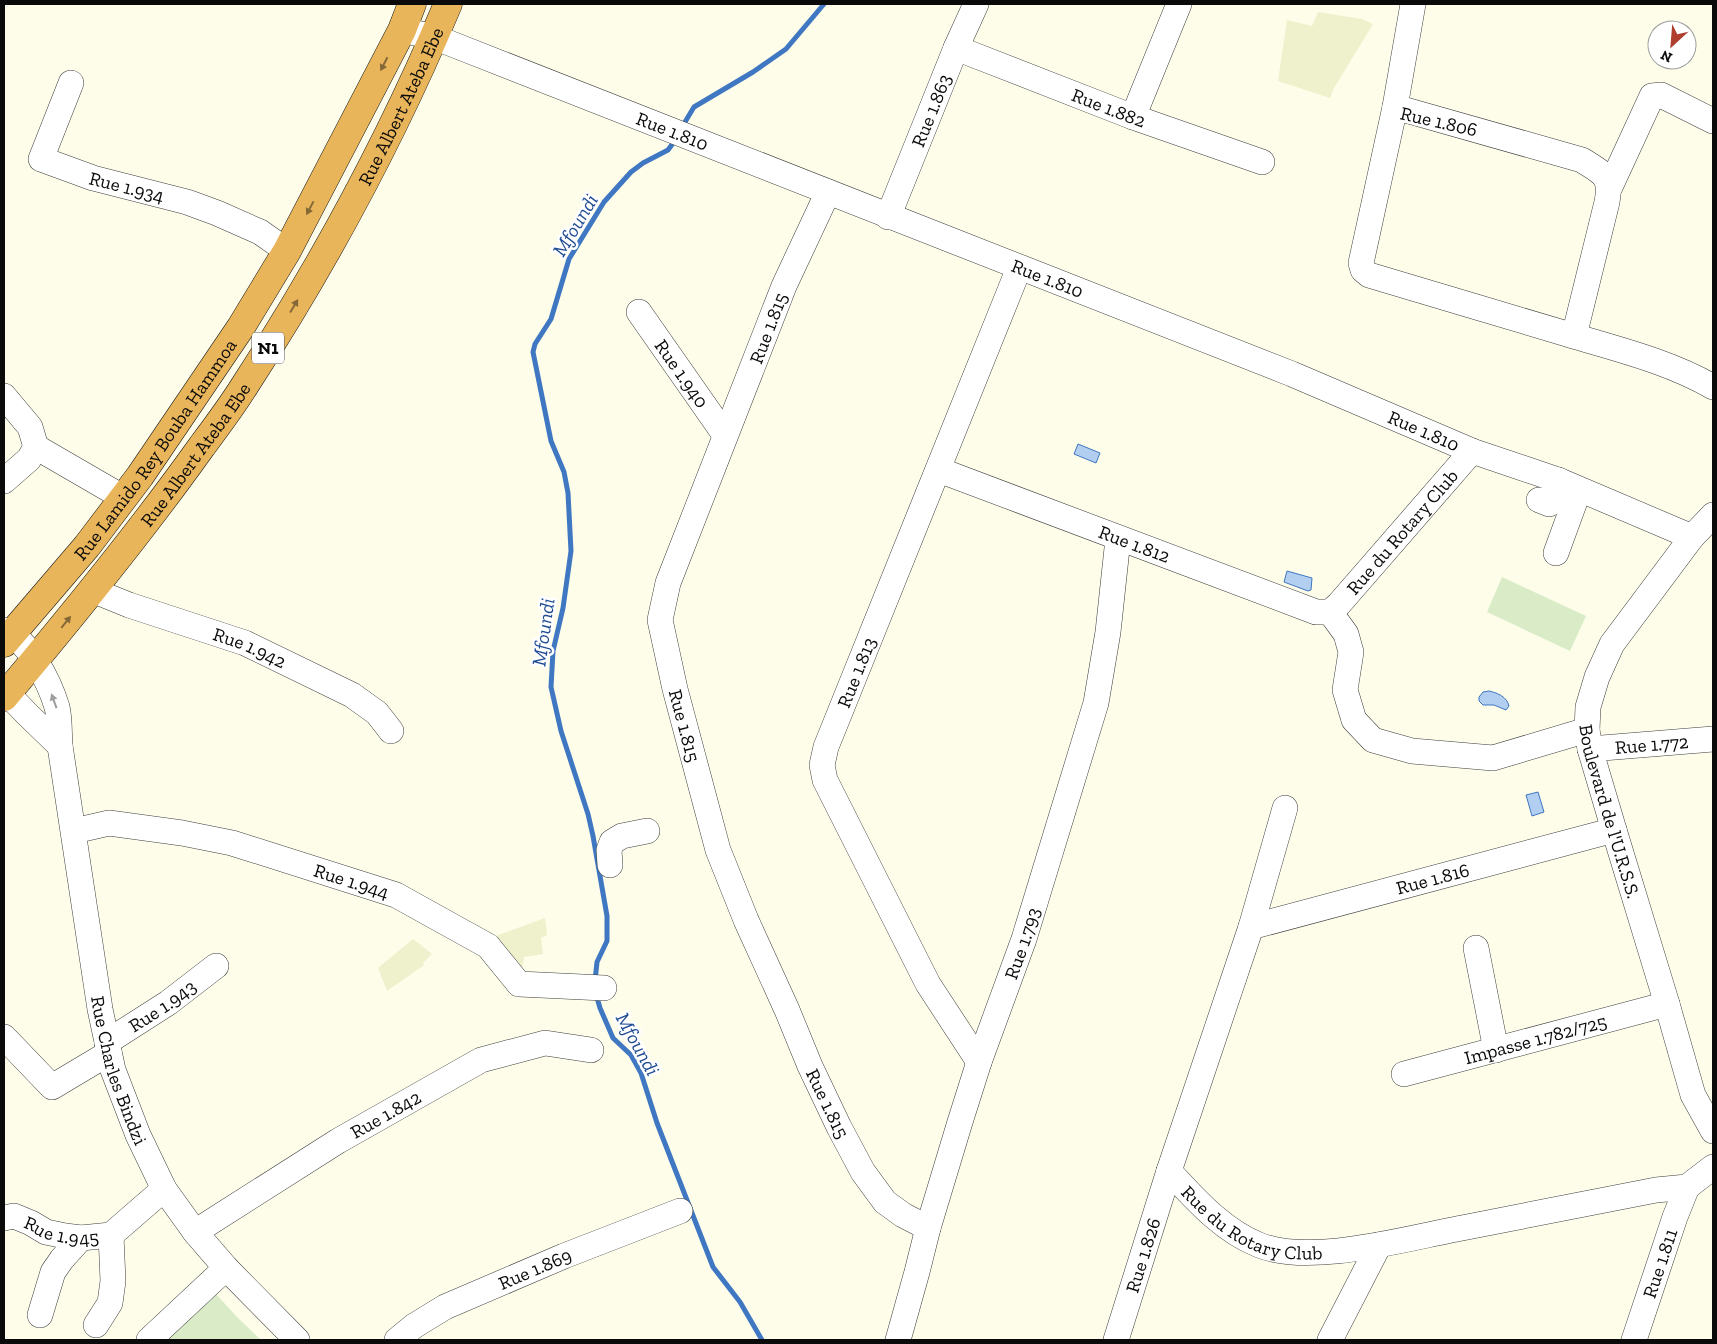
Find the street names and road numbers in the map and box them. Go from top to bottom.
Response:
street label: Rue Albert Ateba Ebe [353,24,449,189]
street label: Rue 1.863 [906,71,956,150]
street label: Rue 1.882 [1068,83,1149,133]
street label: Rue 1.806 [1398,101,1480,141]
street label: Rue 1.810 [633,107,712,156]
street label: Rue 1.934 [87,167,167,208]
street label: Rue 1.810 [1008,254,1087,303]
street label: Rue 1.815 [744,289,793,367]
road number: N1 [252,332,284,363]
street label: Rue Lamido Rey Bouba Hammoa [69,335,242,565]
street label: Rue 1.940 [650,335,713,412]
street label: Rue Albert Ateba Ebe [136,378,256,531]
street label: Rue 1.810 [1384,405,1463,456]
street label: Rue du Rotary Club [1342,465,1463,599]
street label: Rue 1.812 [1096,520,1173,568]
street label: Rue 1.942 [210,622,290,673]
street label: Rue 1.813 [832,634,881,711]
street label: Rue 1.815 [664,687,705,765]
street label: Boulevard de l'U.R.S.S. [1574,723,1645,901]
street label: Rue 1.772 [1614,730,1690,759]
street label: Rue 1.816 [1394,858,1472,900]
street label: Rue 1.944 [311,859,392,904]
street label: Rue 1.793 [999,905,1045,982]
street label: Rue 1.943 [124,975,201,1037]
street label: Rue Charles Bindzi [86,994,152,1149]
street label: Impasse 1.782/725 [1462,1010,1609,1069]
street label: Rue 1.815 [801,1065,854,1142]
street label: Rue 1.842 [346,1086,425,1144]
street label: Rue du Rotary Club [1176,1181,1323,1265]
street label: Rue 1.945 [21,1210,100,1250]
street label: Rue 1.826 [1121,1215,1166,1295]
street label: Rue 1.811 [1638,1226,1682,1301]
street label: Rue 1.869 [495,1243,575,1295]

